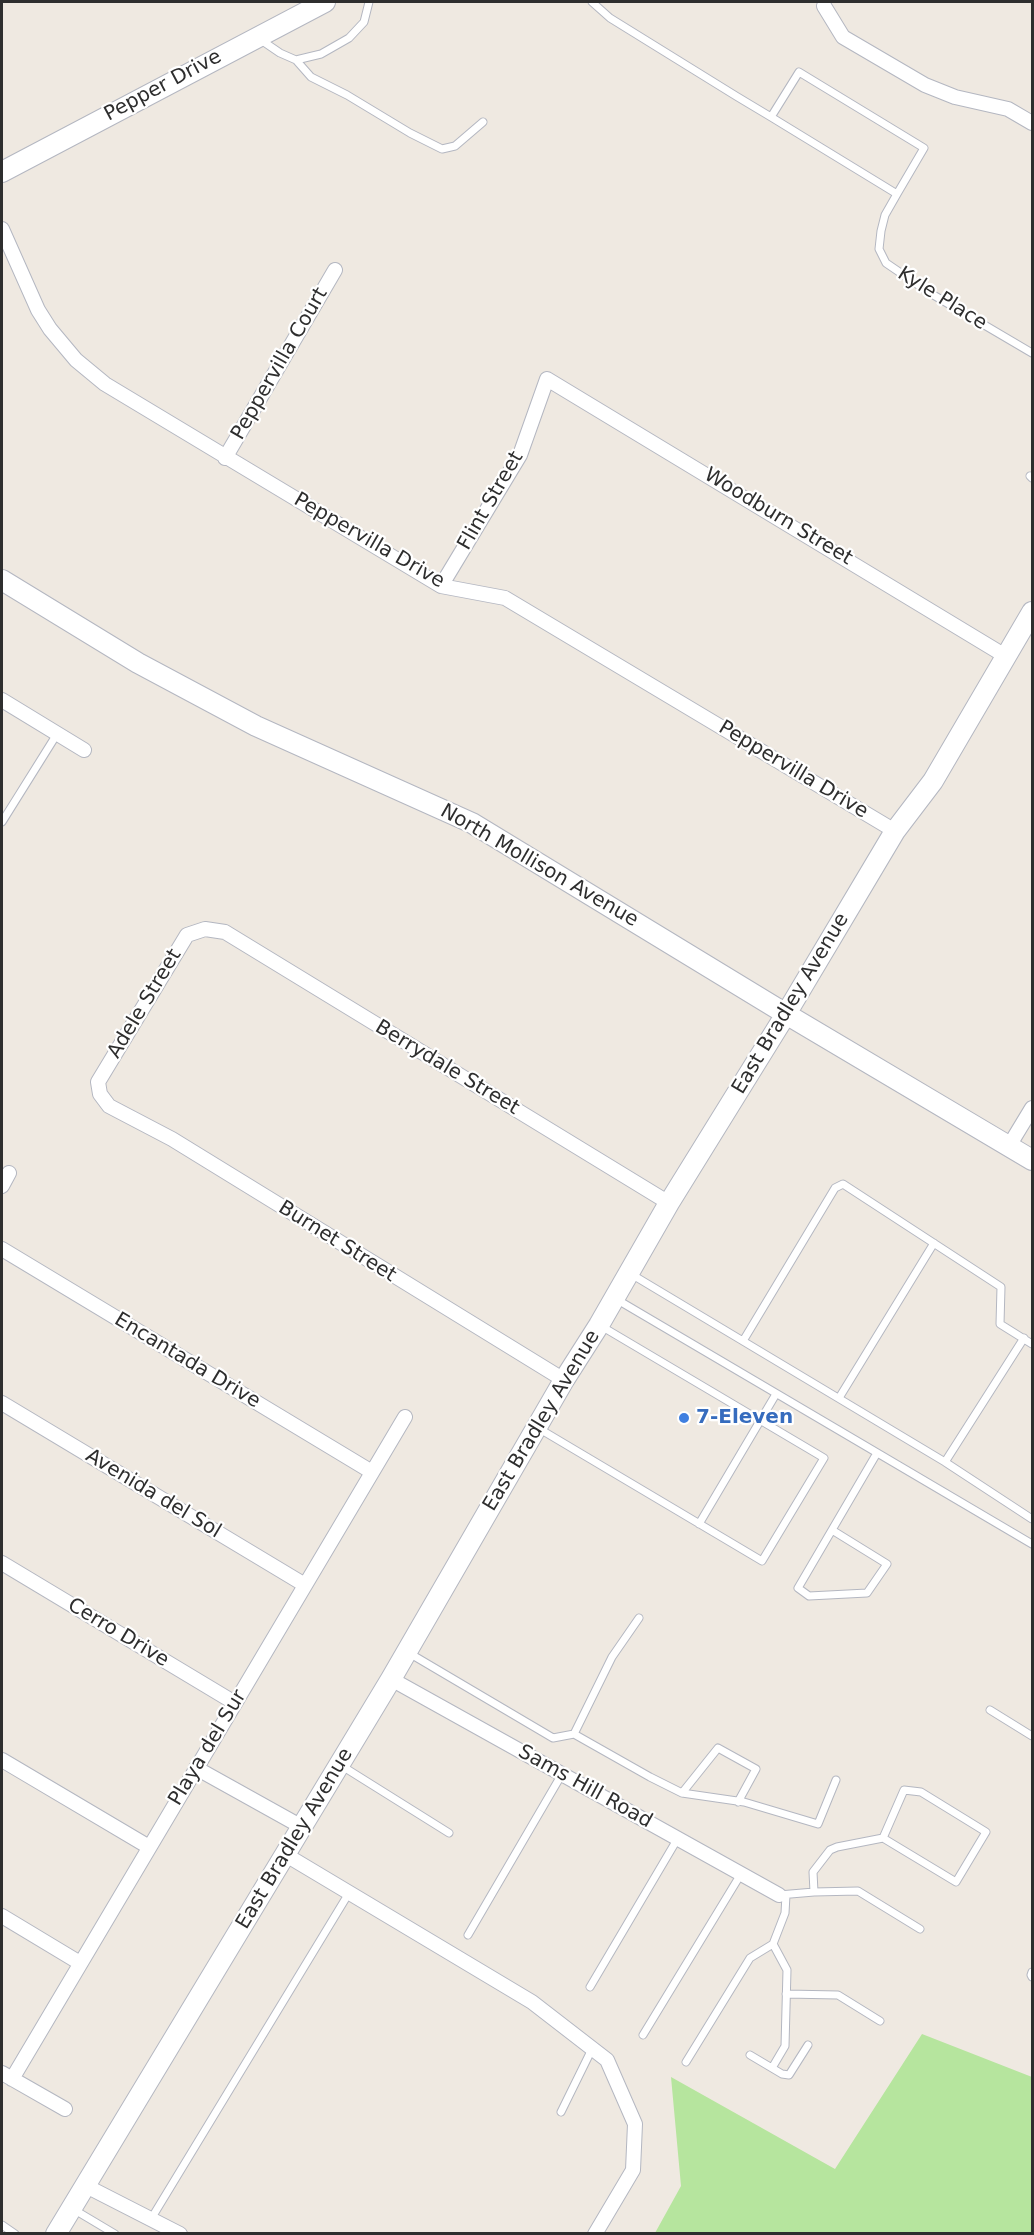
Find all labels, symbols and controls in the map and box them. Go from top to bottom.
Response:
street label: Pepper Drive [100,45,226,127]
street label: Kyle Place [893,262,991,336]
street label: Peppervilla Court [227,284,333,444]
street label: Flint Street [453,447,529,555]
street label: Woodburn Street [699,463,857,571]
street label: Peppervilla Drive [289,488,449,594]
street label: Peppervilla Drive [714,716,872,824]
street label: North Mollison Avenue [436,799,642,933]
street label: East Bradley Avenue [727,909,855,1099]
street label: Adele Street [103,945,187,1063]
street label: Berrydale Street [371,1016,523,1120]
street label: Burnet Street [274,1196,400,1288]
street label: Encantada Drive [110,1308,264,1414]
street label: East Bradley Avenue [478,1326,606,1516]
place label: 7-Eleven [696,1406,793,1430]
marker: 7-Eleven [677,1411,691,1425]
street label: Avenida del Sol [81,1444,225,1544]
street label: Cerro Drive [63,1593,173,1673]
street label: Playa del Sur [164,1686,252,1810]
street label: Sams Hill Road [514,1740,656,1834]
street label: East Bradley Avenue [231,1744,359,1934]

